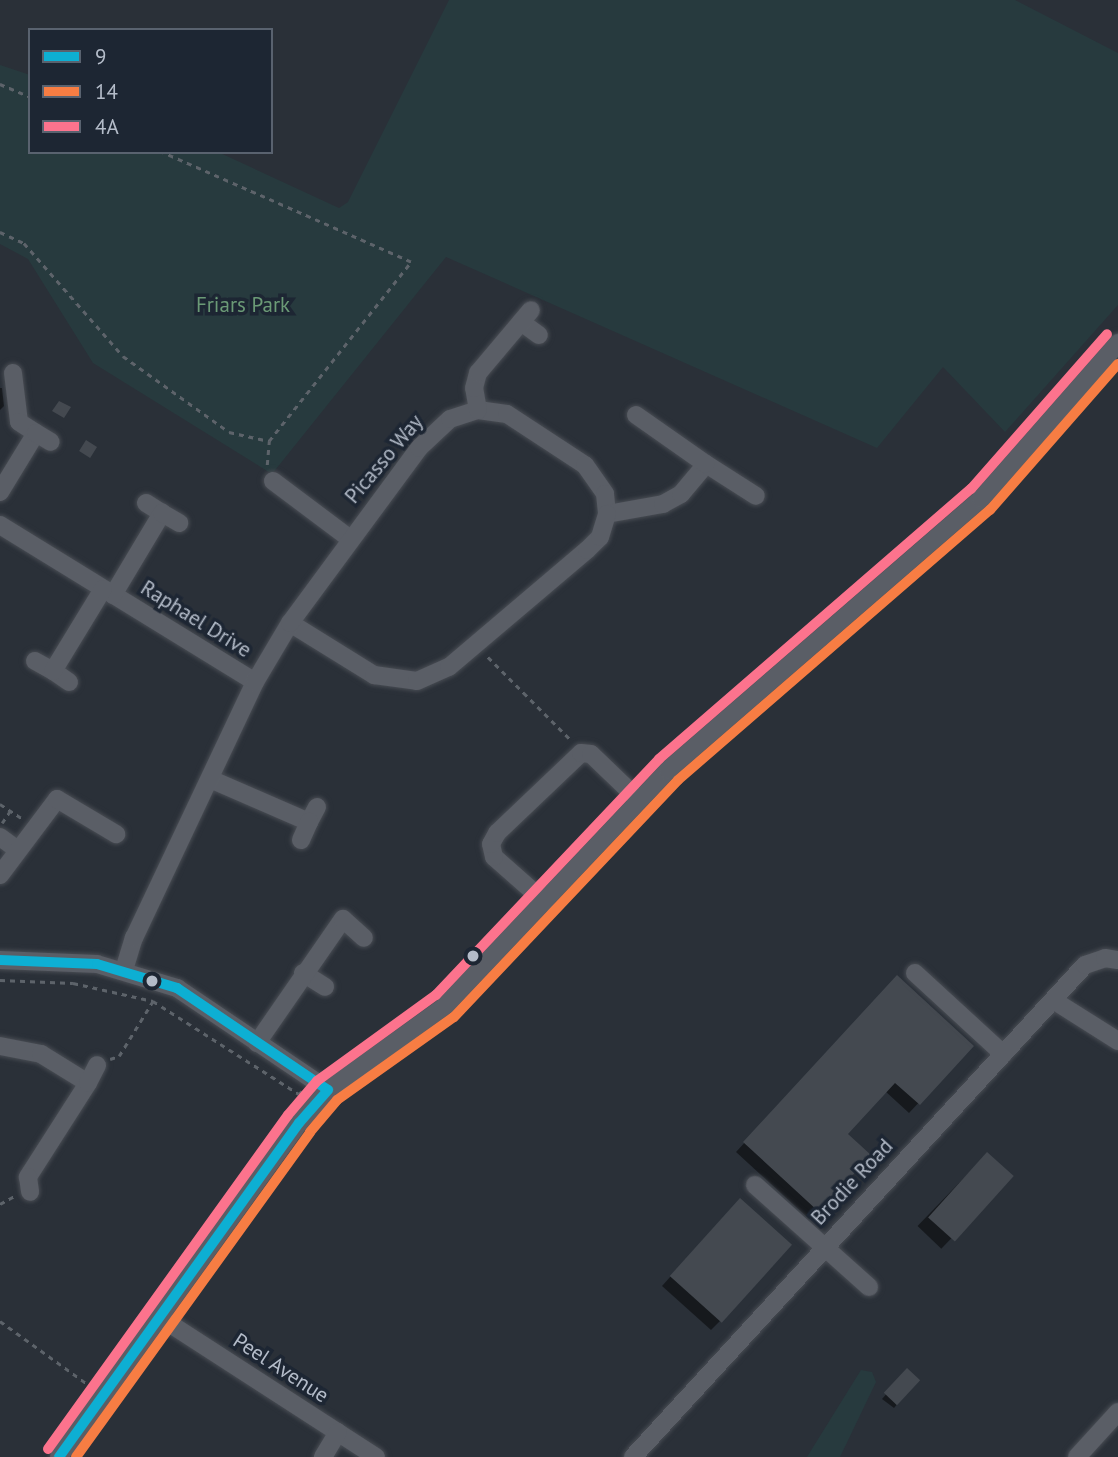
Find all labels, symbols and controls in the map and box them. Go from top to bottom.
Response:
legend [28,28,273,154]
text: 9 [95,43,106,70]
text: 14 [95,78,118,105]
text: 4A [95,113,119,140]
park label: Friars Park [196,292,290,318]
street label: Picasso Way [339,409,429,509]
street label: Raphael Drive [136,575,256,663]
unlabelled marker [466,949,480,963]
unlabelled marker [145,974,159,988]
street label: Brodie Road [806,1134,898,1230]
street label: Peel Avenue [228,1328,334,1408]

